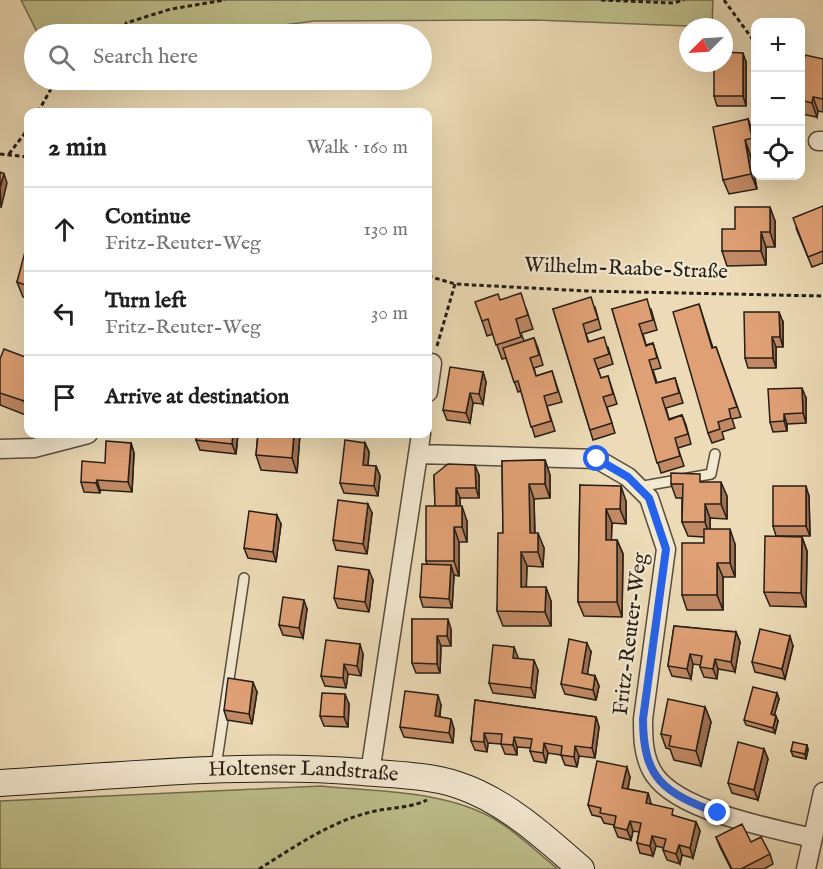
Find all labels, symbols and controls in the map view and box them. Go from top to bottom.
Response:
north arrow [679,18,733,72]
map controls [751,18,805,180]
button: + [751,18,805,72]
search box [24,24,432,90]
icon: search [45,41,78,74]
text: Search here [93,43,198,71]
button: − [751,72,805,126]
button: locate [751,126,805,180]
text: 2 min [48,131,107,164]
text: Walk · 160 m [307,135,408,160]
text: Continue [105,203,191,231]
icon: ahead [48,213,81,246]
text: 130 m [363,217,408,242]
text: Fritz-Reuter-Weg [105,231,261,256]
street label: Wilhelm-Raabe-Straße [524,252,729,286]
text: Turn left [105,287,187,315]
icon: left [48,297,81,330]
text: 30 m [371,301,408,326]
text: Fritz-Reuter-Weg [105,315,261,340]
icon: arrive [48,381,81,414]
text: Arrive at destination [105,383,289,411]
route start [583,445,609,471]
street label: Fritz-Reuter-Weg [608,551,654,717]
street label: Holtenser Landstraße [208,755,400,788]
route end [704,799,730,825]

